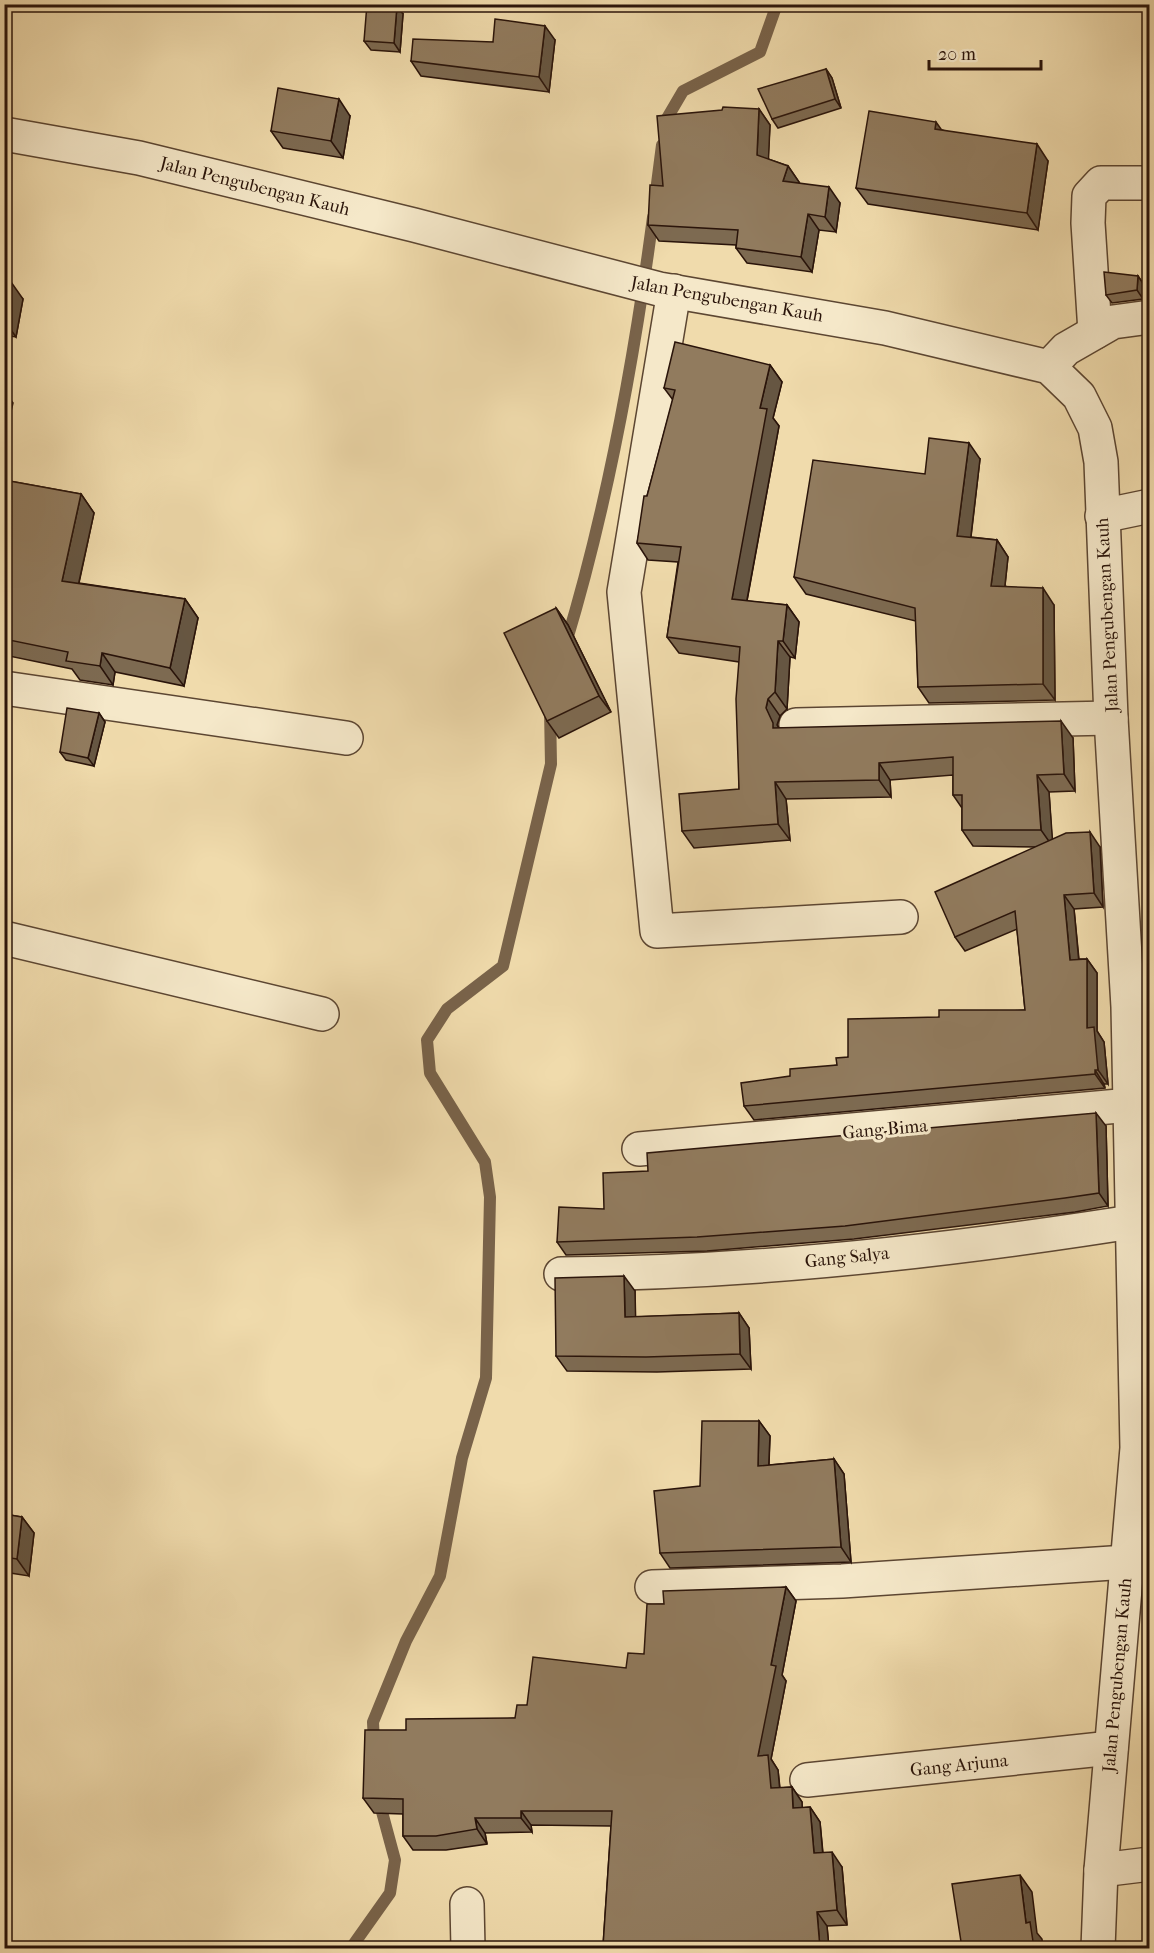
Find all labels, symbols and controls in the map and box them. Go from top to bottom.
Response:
scale bar [929,33,1042,71]
text: 20 m [938,44,976,65]
street label: Jalan Pengubengan Kauh [156,152,352,220]
street label: Jalan Pengubengan Kauh [627,272,825,327]
street label: Jalan Pengubengan Kauh [1092,517,1123,715]
street label: Gang Bima [842,1115,929,1144]
street label: Gang Salya [804,1243,891,1272]
street label: Jalan Pengubengan Kauh [1098,1577,1136,1775]
street label: Gang Arjuna [909,1750,1010,1781]

